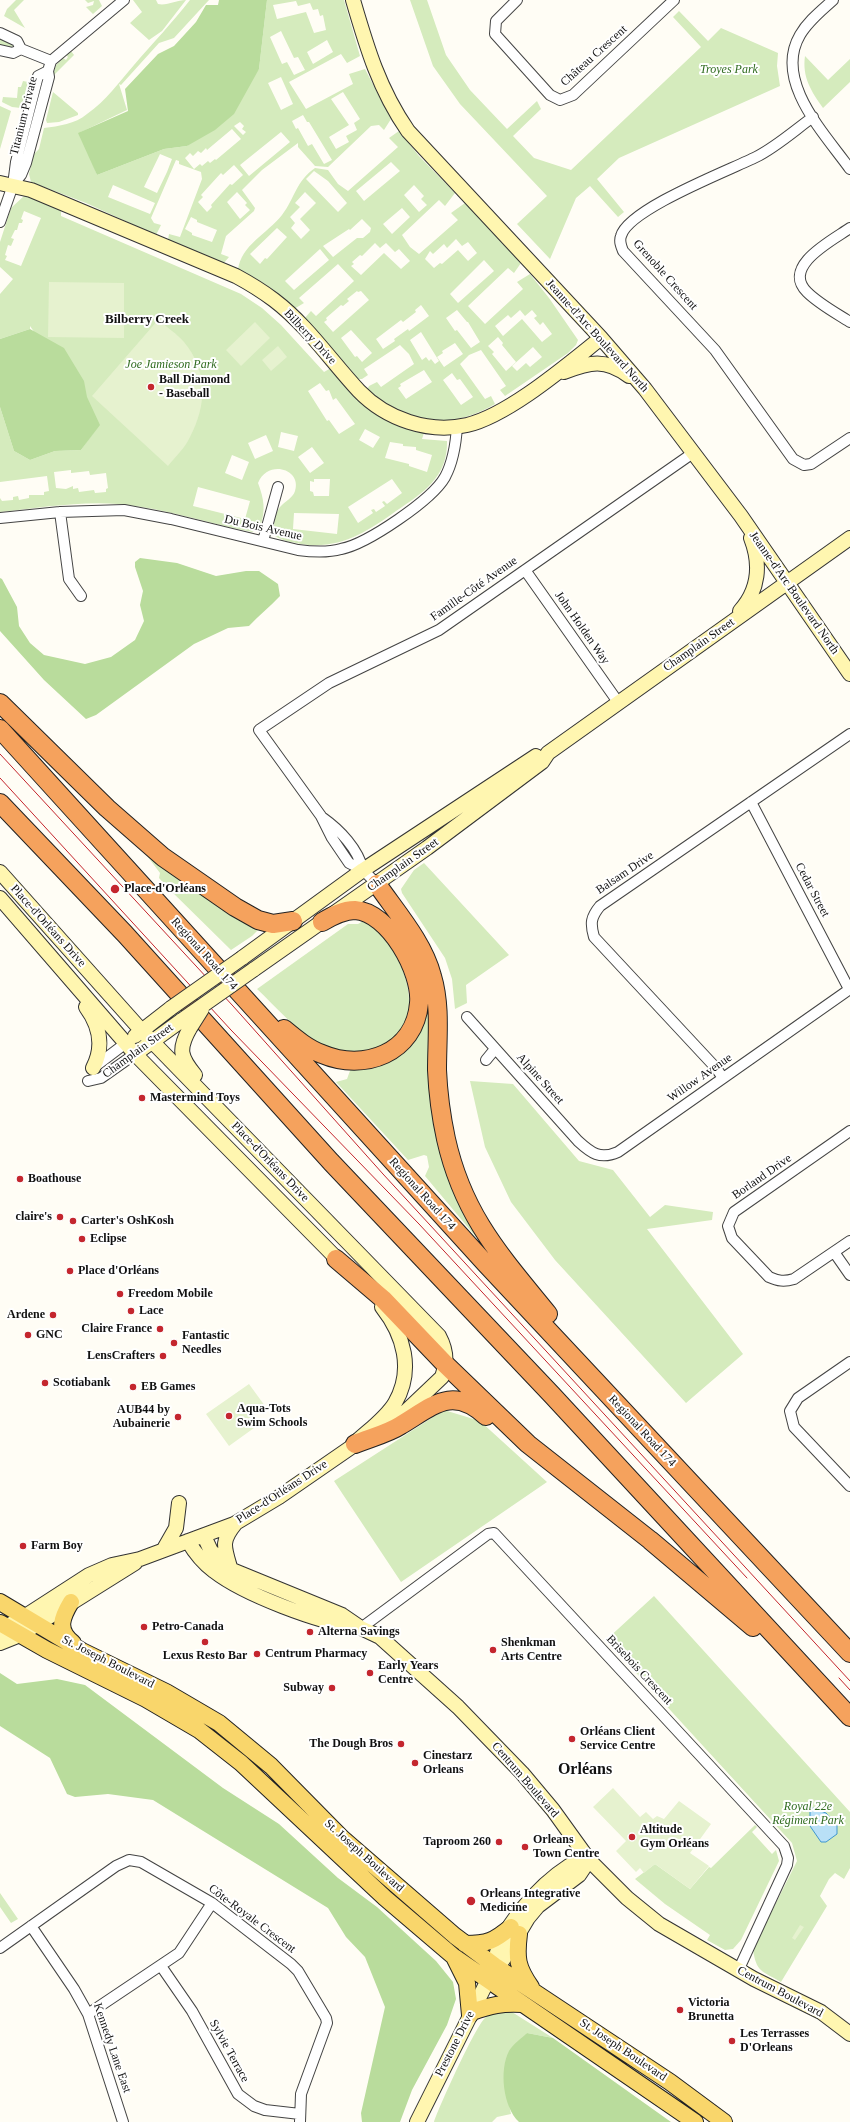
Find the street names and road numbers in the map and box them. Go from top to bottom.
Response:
street label: Château Crescent [558,22,630,90]
street label: Titanium Private [7,75,41,157]
street label: Grenoble Crescent [630,237,700,313]
street label: Jeanne-d'Arc Boulevard North [543,277,651,395]
street label: Bilberry Drive [281,306,339,368]
street label: Du Bois Avenue [223,512,303,544]
street label: Jeanne-d'Arc Boulevard North [746,529,842,657]
street label: Famille-Côté Avenue [428,554,520,624]
street label: John Holden Way [552,589,612,667]
street label: Champlain Street [661,615,737,675]
street label: Champlain Street [365,835,441,895]
street label: Balsam Drive [593,848,657,898]
street label: Cedar Street [792,860,832,920]
street label: Place-d'Orléans Drive [7,882,89,970]
street label: Regional Road 174 [168,915,240,993]
street label: Champlain Street [100,1021,176,1081]
street label: Alpine Street [513,1051,567,1107]
street label: Willow Avenue [665,1051,735,1105]
street label: Place-d'Orléans Drive [228,1119,312,1205]
street label: Borland Drive [730,1151,794,1203]
street label: Regional Road 174 [386,1155,458,1233]
street label: Regional Road 174 [605,1392,679,1470]
street label: Place-d'Orléans Drive [234,1457,330,1527]
street label: Brisebois Crescent [603,1632,675,1708]
street label: St. Joseph Boulevard [59,1633,157,1691]
street label: Centrum Boulevard [488,1739,562,1821]
street label: St. Joseph Boulevard [321,1817,407,1895]
street label: Côte-Royale Crescent [205,1881,299,1957]
street label: Centrum Boulevard [735,1963,825,2021]
street label: Kennedy Lane East [90,2001,134,2095]
street label: Prestone Drive [432,2009,478,2079]
street label: St. Joseph Boulevard [577,2016,669,2084]
street label: Sylvie Terrace [206,2017,252,2085]

